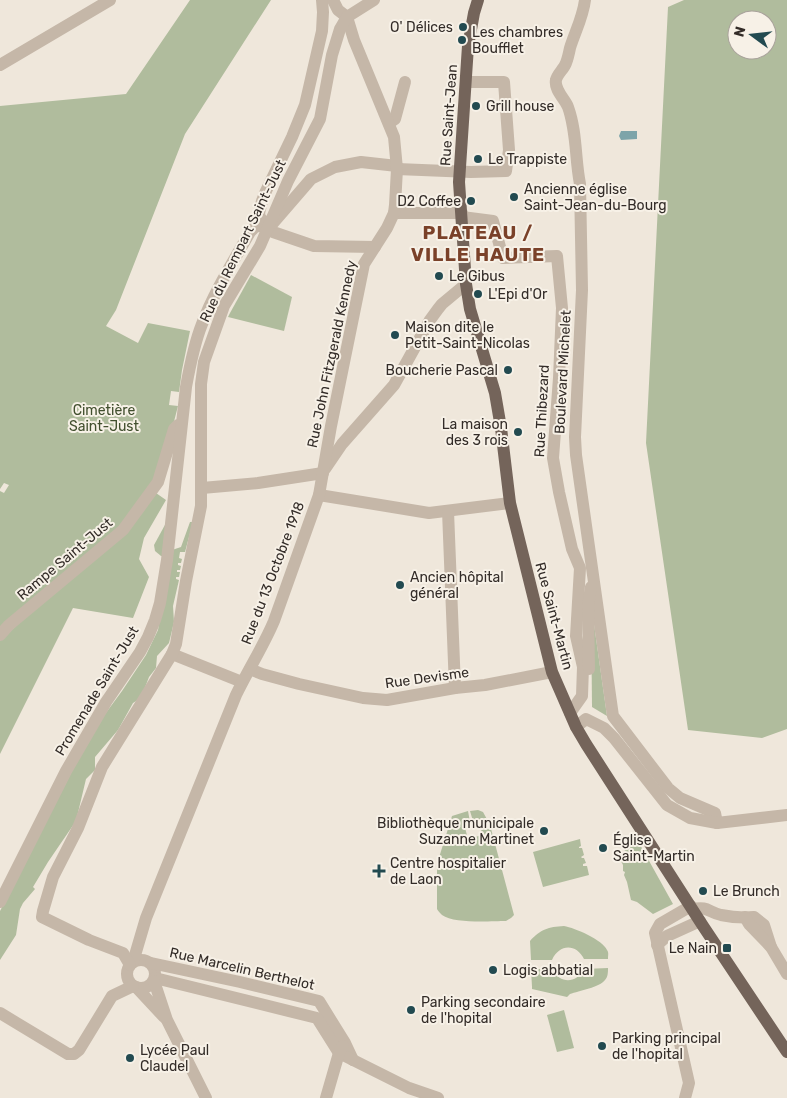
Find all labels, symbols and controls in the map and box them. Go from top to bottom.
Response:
north arrow [727,10,777,60]
place label: O' Délices [390,19,453,36]
marker: O' Délices [457,21,469,33]
place label: Les chambres Boufflet [472,24,563,57]
text: N [730,25,749,39]
marker: Les chambres Boufflet [456,34,468,46]
street label: Rue Saint-Jean [437,64,461,166]
place label: Grill house [486,98,555,115]
marker: Grill house [470,100,482,112]
place label: Le Trappiste [488,151,567,168]
marker: Le Trappiste [472,153,484,165]
street label: Rue du Rempart Saint-Just [196,156,290,325]
place label: Ancienne église Saint-Jean-du-Bourg [524,181,667,214]
marker: Ancienne église Saint-Jean-du-Bourg [508,191,520,203]
place label: D2 Coffee [397,193,461,210]
marker: D2 Coffee [465,195,477,207]
district label: PLATEAU / VILLE HAUTE [411,221,545,266]
street label: Rue John Fitzgerald Kennedy [304,258,360,449]
place label: Le Gibus [449,268,505,285]
marker: Le Gibus [433,270,445,282]
place label: L'Epi d'Or [488,286,548,303]
marker: L'Epi d'Or [472,288,484,300]
street label: Boulevard Michelet [551,309,575,434]
place label: Maison dite le Petit-Saint-Nicolas [405,319,530,352]
marker: Maison dite le Petit-Saint-Nicolas [389,329,401,341]
place label: Boucherie Pascal [386,362,498,379]
marker: Boucherie Pascal [502,364,514,376]
street label: Rue Thibezard [531,364,553,458]
park label: Cimetière Saint-Just [69,402,140,435]
place label: La maison des 3 rois [442,416,508,449]
marker: La maison des 3 rois [512,426,524,438]
street label: Rue du 13 Octobre 1918 [238,499,308,647]
street label: Rampe Saint-Just [14,514,116,604]
street label: Rue Saint-Martin [531,560,577,672]
place label: Ancien hôpital général [410,569,504,602]
marker: Ancien hôpital général [394,579,406,591]
street label: Promenade Saint-Just [52,623,143,759]
street label: Rue Devisme [384,664,470,692]
place label: Bibliothèque municipale Suzanne Martinet [377,815,535,848]
marker: Bibliothèque municipale Suzanne Martinet [538,825,550,837]
place label: Église Saint-Martin [613,831,695,865]
marker: Église Saint-Martin [597,842,609,854]
place label: Centre hospitalier de Laon [390,855,507,888]
marker: Centre hospitalier de Laon [372,864,386,878]
place label: Le Brunch [713,883,780,900]
marker: Le Brunch [697,885,709,897]
place label: Le Nain [669,940,717,957]
marker: Le Nain [721,942,733,954]
street label: Rue Marcelin Berthelot [168,944,317,994]
place label: Logis abbatial [503,962,593,979]
marker: Logis abbatial [487,964,499,976]
place label: Parking secondaire de l'hopital [421,994,546,1027]
marker: Parking secondaire de l'hopital [405,1004,417,1016]
place label: Parking principal de l'hopital [612,1030,721,1063]
marker: Parking principal de l'hopital [596,1040,608,1052]
place label: Lycée Paul Claudel [140,1042,209,1075]
marker: Lycée Paul Claudel [124,1052,136,1064]

